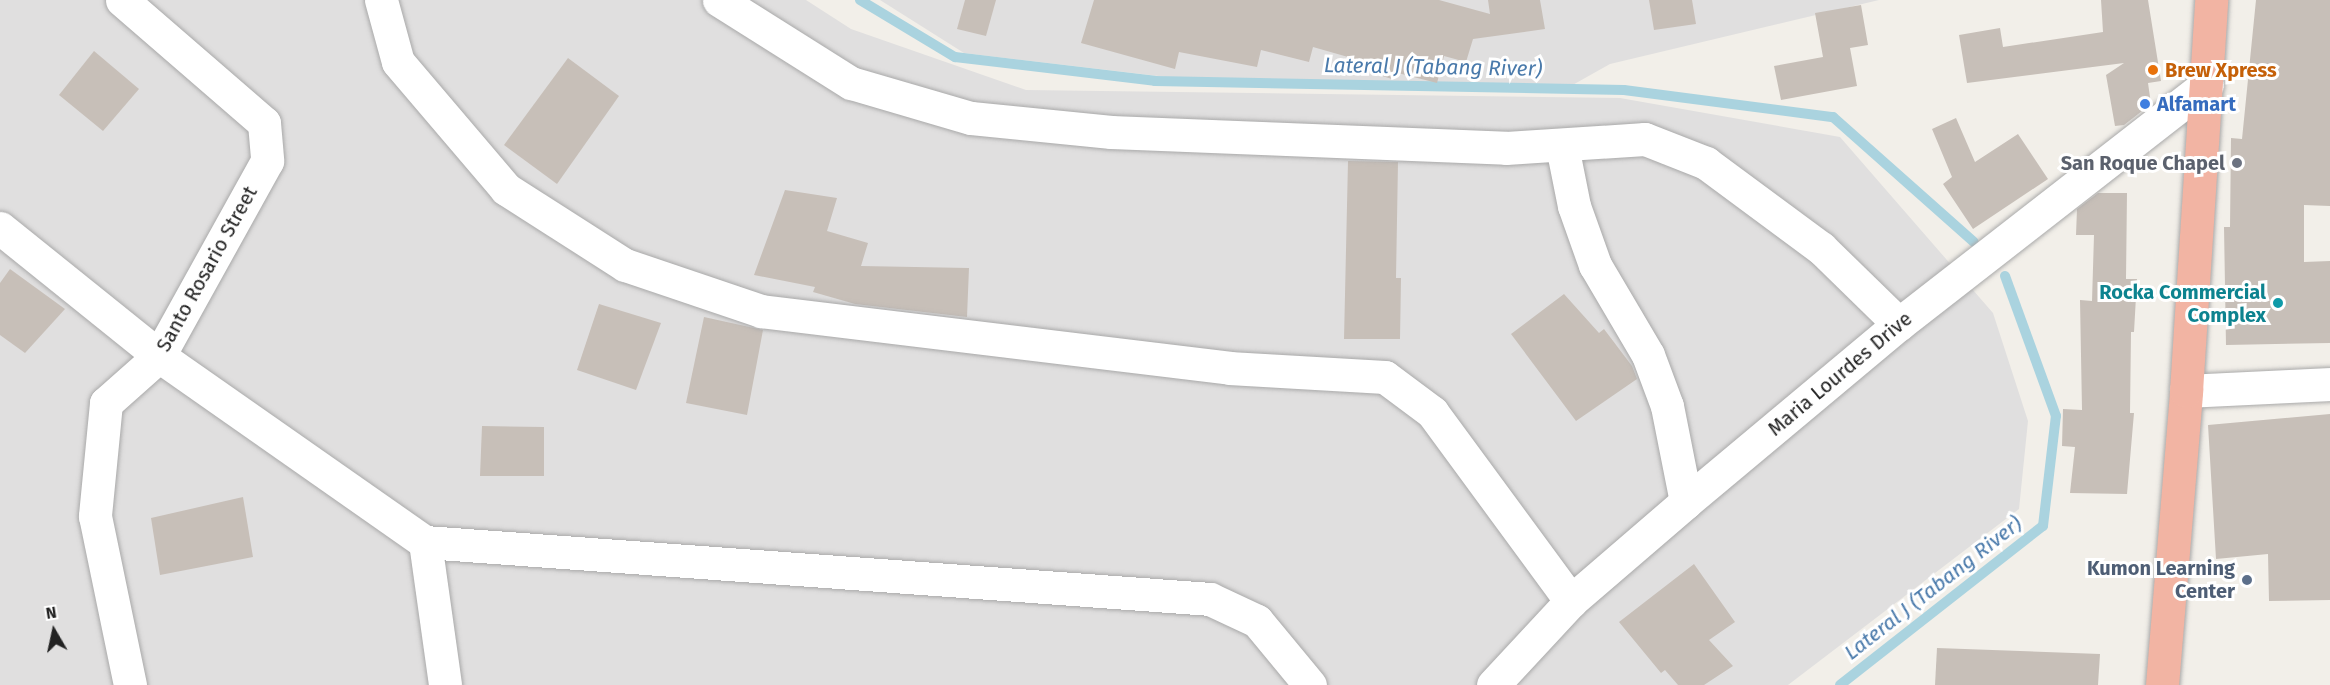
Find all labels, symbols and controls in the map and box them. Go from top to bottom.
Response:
water label: Lateral J (Tabang River) [1324,52,1542,82]
place label: Brew Xpress [2165,58,2277,82]
marker: Brew Xpress [2146,63,2160,77]
place label: Alfamart [2157,92,2236,116]
marker: Alfamart [2138,97,2152,111]
place label: San Roque Chapel [2061,151,2225,175]
marker: San Roque Chapel [2230,156,2244,170]
street label: Santo Rosario Street [152,182,262,356]
place label: Rocka Commercial Complex [2099,280,2266,327]
marker: Rocka Commercial Complex [2271,296,2285,310]
street label: Maria Lourdes Drive [1763,307,1917,441]
water label: Lateral J (Tabang River) [1839,511,2027,665]
place label: Kumon Learning Center [2087,556,2235,603]
marker: Kumon Learning Center [2240,573,2254,587]
north arrow [24,601,84,661]
text: N [44,603,58,623]

